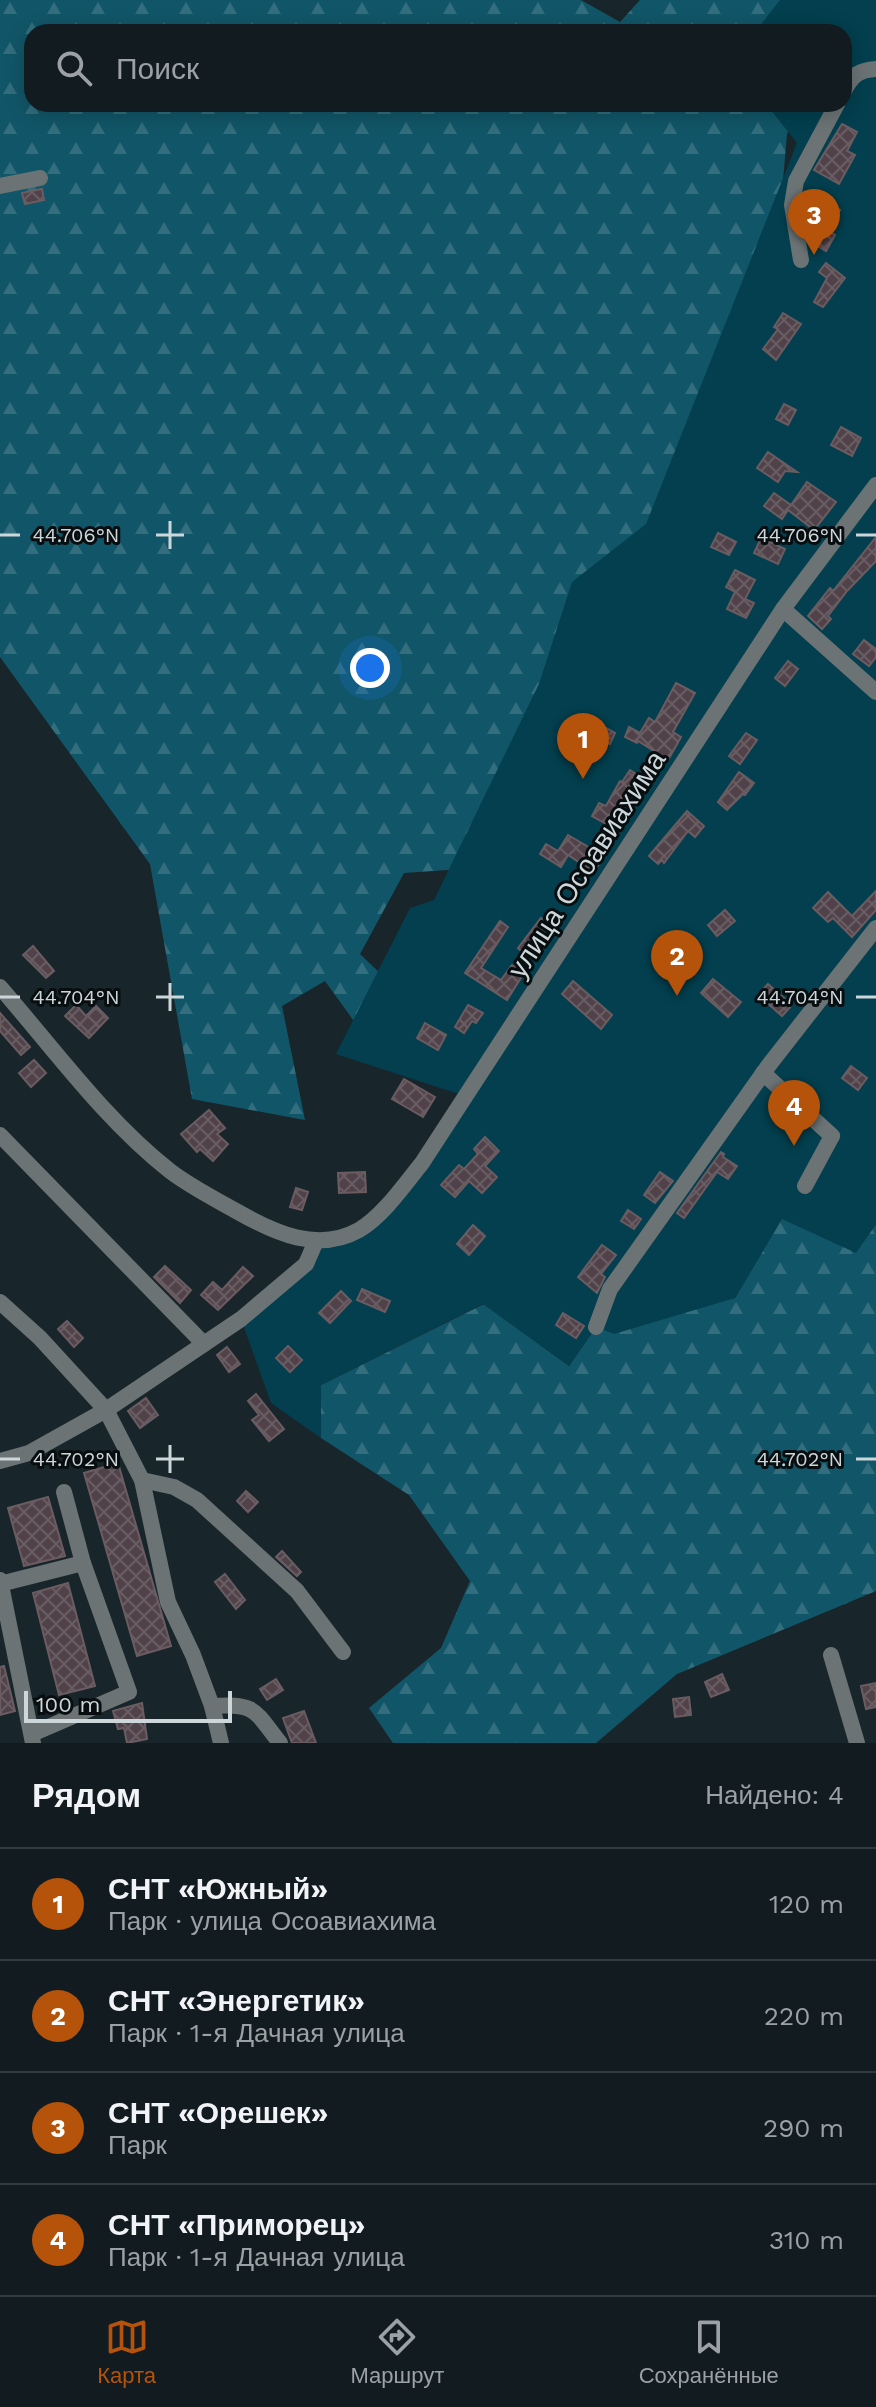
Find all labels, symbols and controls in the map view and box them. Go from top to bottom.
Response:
search box [24,24,852,112]
icon: search [52,46,96,90]
text: Поиск [116,51,199,86]
pin: 3 [788,189,840,255]
text: 44.706°N [32,523,120,547]
text: 44.706°N [756,523,844,547]
your location [350,648,390,688]
pin: 1 [557,713,609,779]
street label: улица Осоавиахима [501,744,672,984]
pin: 2 [651,930,703,996]
text: 44.704°N [32,985,120,1009]
text: 44.704°N [756,985,844,1009]
pin: 4 [768,1080,820,1146]
text: 44.702°N [33,1447,119,1471]
text: 44.702°N [757,1447,843,1471]
scale bar [24,1687,232,1723]
text: 100 m [36,1692,100,1717]
text: Рядом [32,1775,141,1815]
text: Найдено: 4 [705,1780,844,1810]
text: СНТ «Южный» [108,1871,328,1906]
text: 1 [52,1889,64,1919]
text: 120 m [769,1889,844,1919]
text: Парк · улица Осоавиахима [108,1906,436,1936]
text: СНТ «Энергетик» [108,1983,365,2018]
text: 2 [50,2001,66,2031]
text: 220 m [764,2001,844,2031]
text: Парк · 1-я Дачная улица [108,2018,405,2048]
text: СНТ «Орешек» [108,2095,328,2130]
text: 3 [50,2113,66,2143]
text: 290 m [763,2113,844,2143]
text: Парк [108,2130,167,2160]
text: СНТ «Приморец» [108,2207,365,2242]
text: 4 [50,2225,66,2255]
text: 310 m [769,2225,844,2255]
text: Парк · 1-я Дачная улица [108,2242,405,2272]
tab: Карта [97,2315,156,2389]
tab: Маршрут [351,2315,444,2389]
tab: Сохранённые [639,2315,779,2389]

